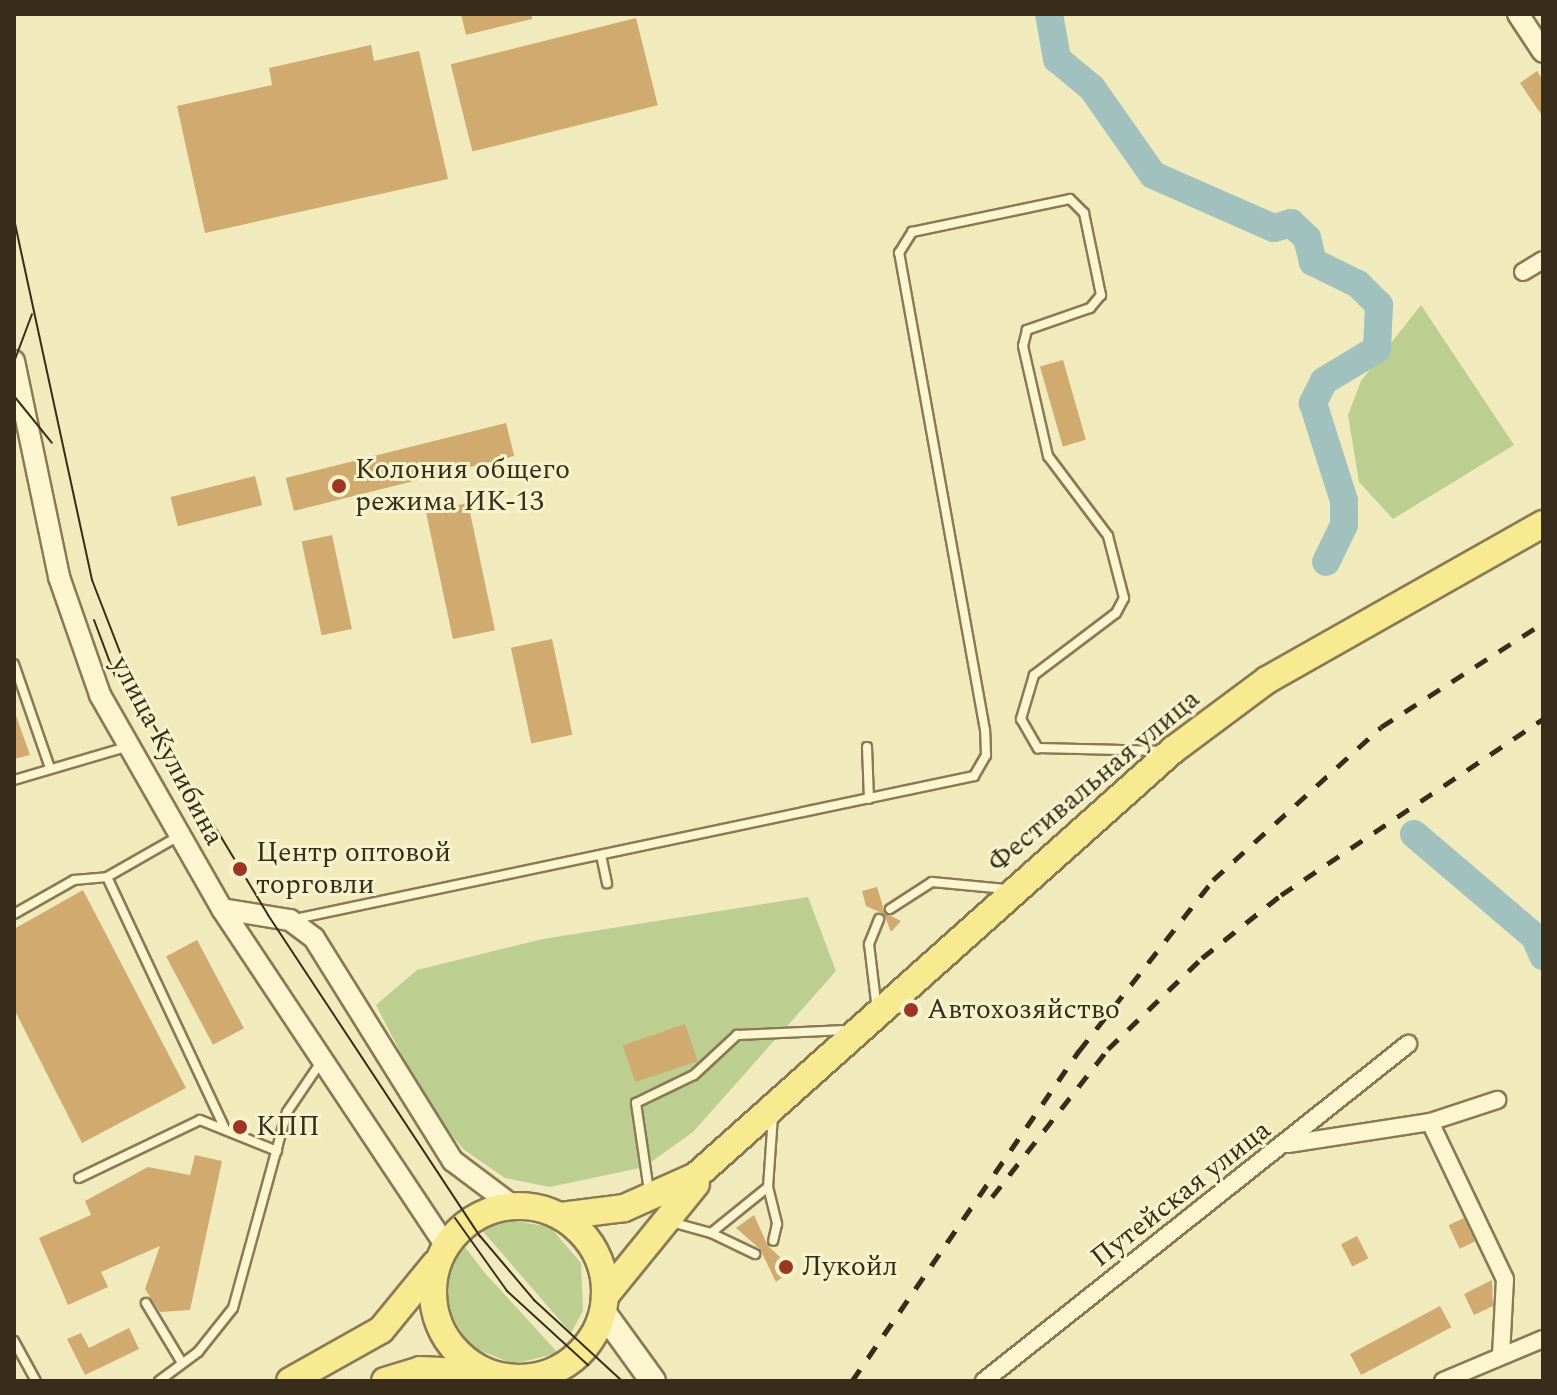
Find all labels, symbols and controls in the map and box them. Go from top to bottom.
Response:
place label: Колония общего режима ИК-13 [355,453,570,519]
marker: Колония общего режима ИК-13 [330,477,348,495]
street label: улица Кулибина [103,651,231,851]
street label: Фестивальная улица [981,683,1207,879]
place label: Центр оптовой торговли [256,836,451,902]
marker: Центр оптовой торговли [231,860,249,878]
place label: Автохозяйство [927,993,1120,1027]
marker: Автохозяйство [902,1001,920,1019]
place label: КПП [256,1110,320,1144]
street label: Путейская улица [1084,1113,1278,1275]
marker: КПП [231,1118,249,1136]
place label: Лукойл [802,1250,898,1284]
marker: Лукойл [777,1258,795,1276]

